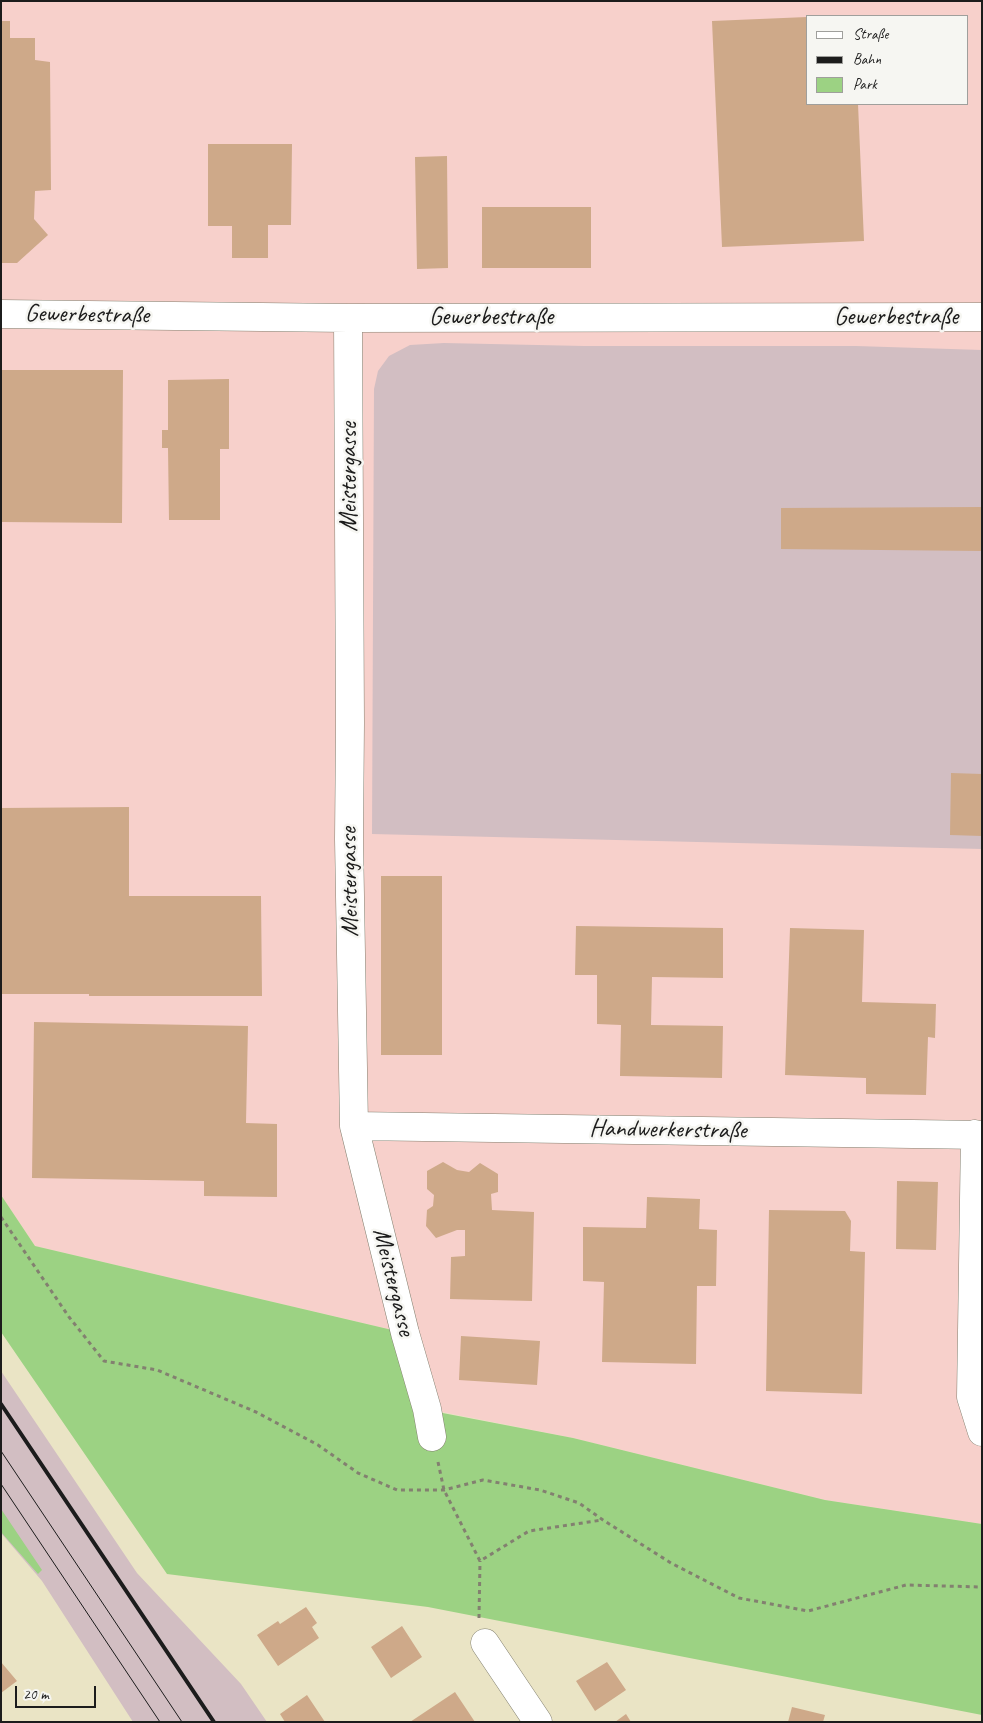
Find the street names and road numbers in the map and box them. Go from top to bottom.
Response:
street label: Gewerbestraße [25,299,149,331]
street label: Gewerbestraße [429,302,553,332]
street label: Gewerbestraße [834,302,958,332]
street label: Meistergasse [334,422,364,532]
street label: Meistergasse [334,827,366,937]
street label: Handwerkerstraße [589,1114,747,1146]
street label: Meistergasse [365,1225,421,1339]

